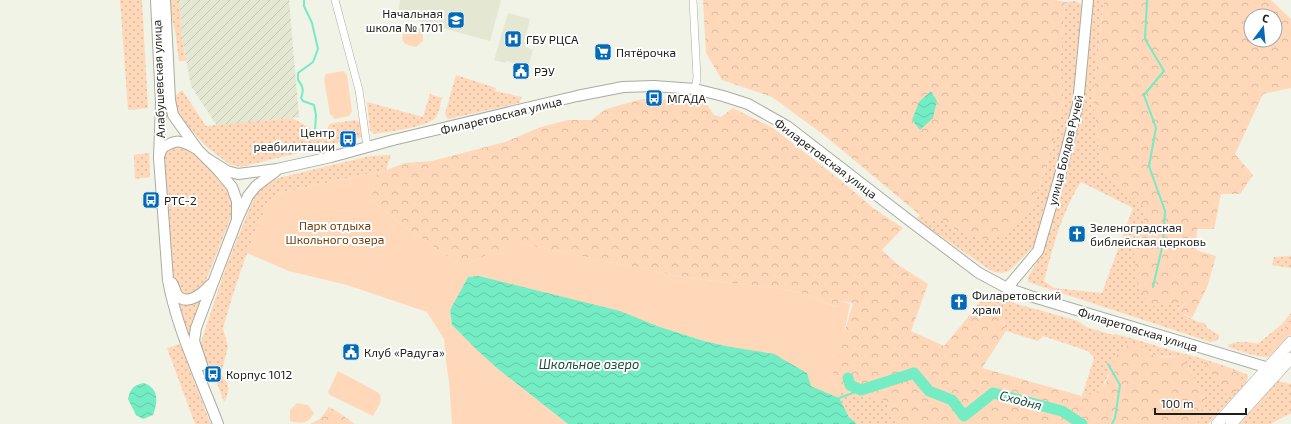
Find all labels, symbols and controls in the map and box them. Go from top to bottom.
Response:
place label: Начальная школа № 1701 [366,6,443,34]
north arrow [1243,8,1283,48]
school or university icon: Начальная школа № 1701 [446,10,466,30]
text: С [1261,11,1271,25]
street label: Алабушевская улица [149,20,168,138]
hospital icon: ГБУ РЦСА [503,29,523,49]
place label: ГБУ РЦСА [526,32,579,46]
supermarket icon: Пятёрочка [593,42,613,62]
place label: Пятёрочка [616,45,676,59]
public building icon: РЭУ [511,61,531,81]
place label: РЭУ [534,64,555,78]
bus stop icon: МГАДА [644,88,664,108]
place label: МГАДА [667,91,707,105]
street label: Филаретовская улица [439,93,563,138]
street label: улица Болдов Ручей [1044,93,1086,207]
street label: Филаретовская улица [771,115,880,202]
place label: Центр реабилитации [254,125,335,153]
bus stop icon: Центр реабилитации [338,129,358,149]
bus stop icon: РТС-2 [141,190,161,210]
place label: РТС-2 [164,193,197,207]
park label: Парк отдыха Школьного озера [286,218,384,246]
place label: Зеленоградская библейская церковь [1090,220,1206,248]
church icon: Зеленоградская библейская церковь [1067,224,1087,244]
place label: Филаретовский храм [972,288,1061,316]
church icon: Филаретовский храм [949,292,969,312]
street label: Филаретовская улица [1076,304,1200,355]
public building icon: Клуб «Радуга» [341,342,361,362]
place label: Клуб «Радуга» [364,345,445,360]
water label: Школьное озеро [539,356,639,372]
bus stop icon: Корпус 1012 [203,364,223,384]
place label: Корпус 1012 [226,367,293,382]
water label: Сходня [998,387,1044,413]
scale bar [1155,390,1246,416]
text: 100 m [1161,396,1193,410]

